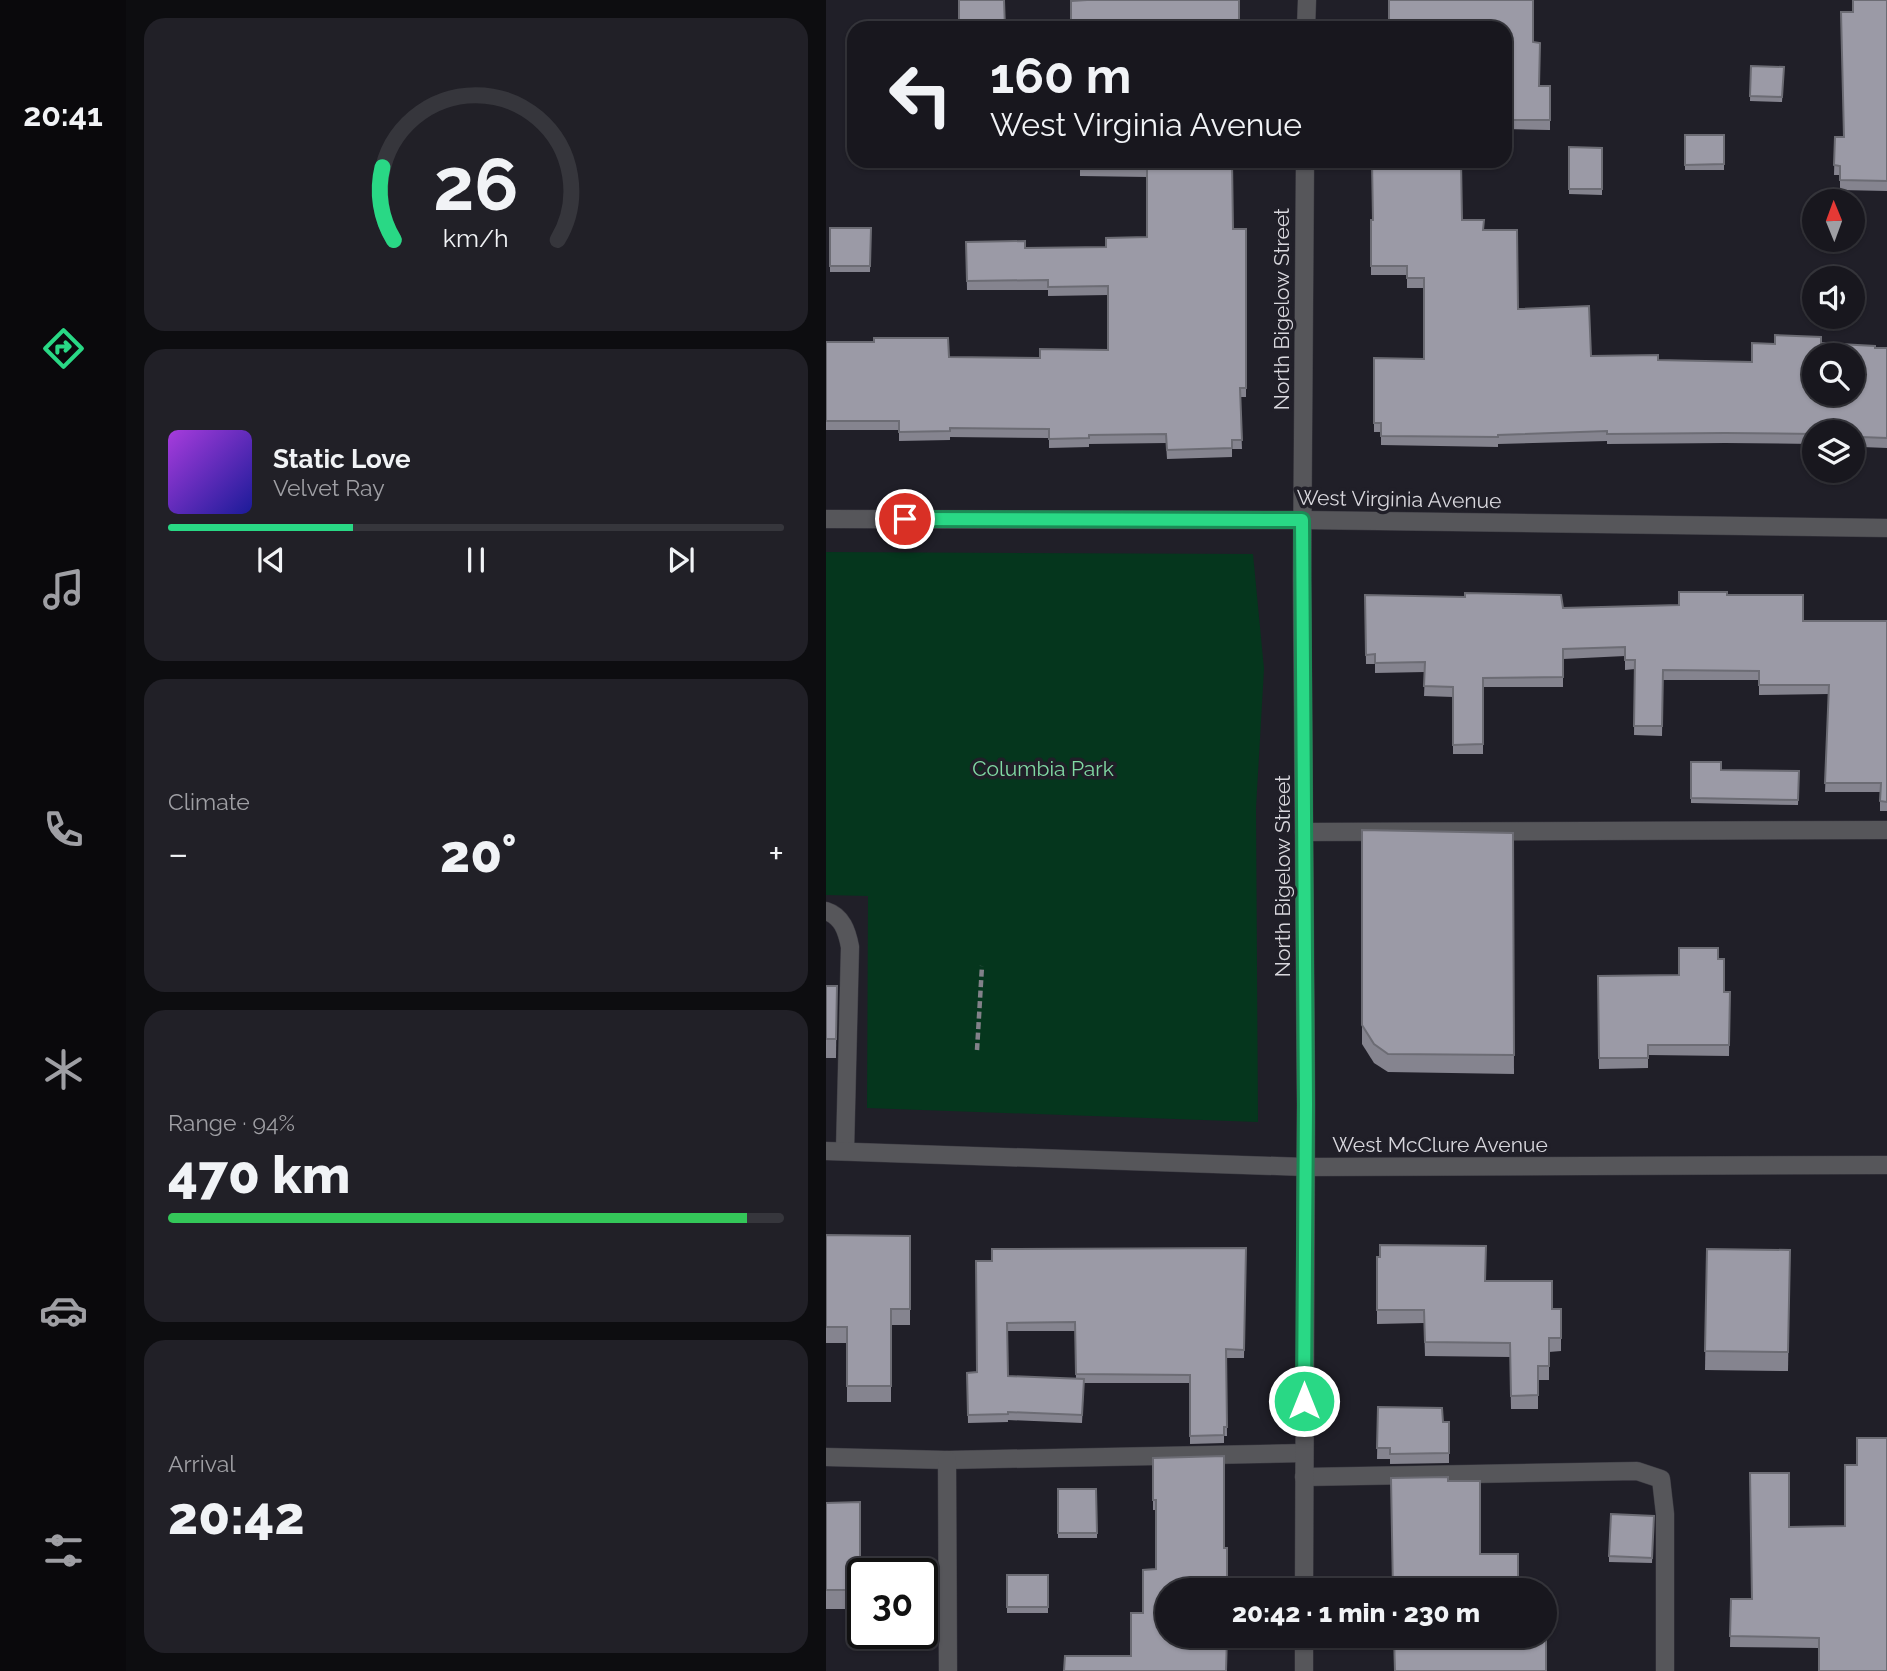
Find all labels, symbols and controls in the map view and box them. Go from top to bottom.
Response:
text: 160 m [990,47,1131,104]
icon: left [875,49,966,140]
text: 20:41 [23,96,103,133]
text: West Virginia Avenue [990,106,1302,143]
text: 26 [433,143,519,228]
north arrow [1802,189,1866,252]
map controls [1802,189,1865,483]
street label: North Bigelow Street [1269,208,1294,410]
text: km/h [443,223,509,253]
button: sound [1802,266,1865,329]
icon: directions [39,324,88,373]
button: search [1802,343,1865,406]
button: layers [1802,420,1865,483]
text: Static Love [273,444,411,474]
text: Velvet Ray [273,474,385,501]
street label: West Virginia Avenue [1296,485,1502,513]
pin [875,489,935,549]
icon: arrive [886,500,924,538]
icon: previous [252,541,290,579]
icon: pause [457,541,495,579]
icon: next [662,541,700,579]
icon: music [39,565,88,614]
park label: Columbia Park [972,756,1114,781]
street label: North Bigelow Street [1270,775,1295,977]
text: Climate [168,788,250,815]
icon: phone [39,805,88,854]
text: 20° [440,823,517,884]
text: − [168,831,188,876]
text: + [768,831,784,876]
icon: climate [39,1045,88,1094]
text: Range · 94% [168,1109,295,1136]
street label: West McClure Avenue [1332,1132,1548,1157]
text: 470 km [168,1144,350,1205]
icon: car [39,1286,88,1335]
position arrow [1267,1364,1341,1438]
text: Arrival [168,1450,235,1477]
text: 20:42 [168,1485,305,1546]
icon: filters [39,1526,88,1575]
speed limit sign: 30 [847,1558,938,1649]
text: 20:42 · 1 min · 230 m [1232,1598,1480,1628]

